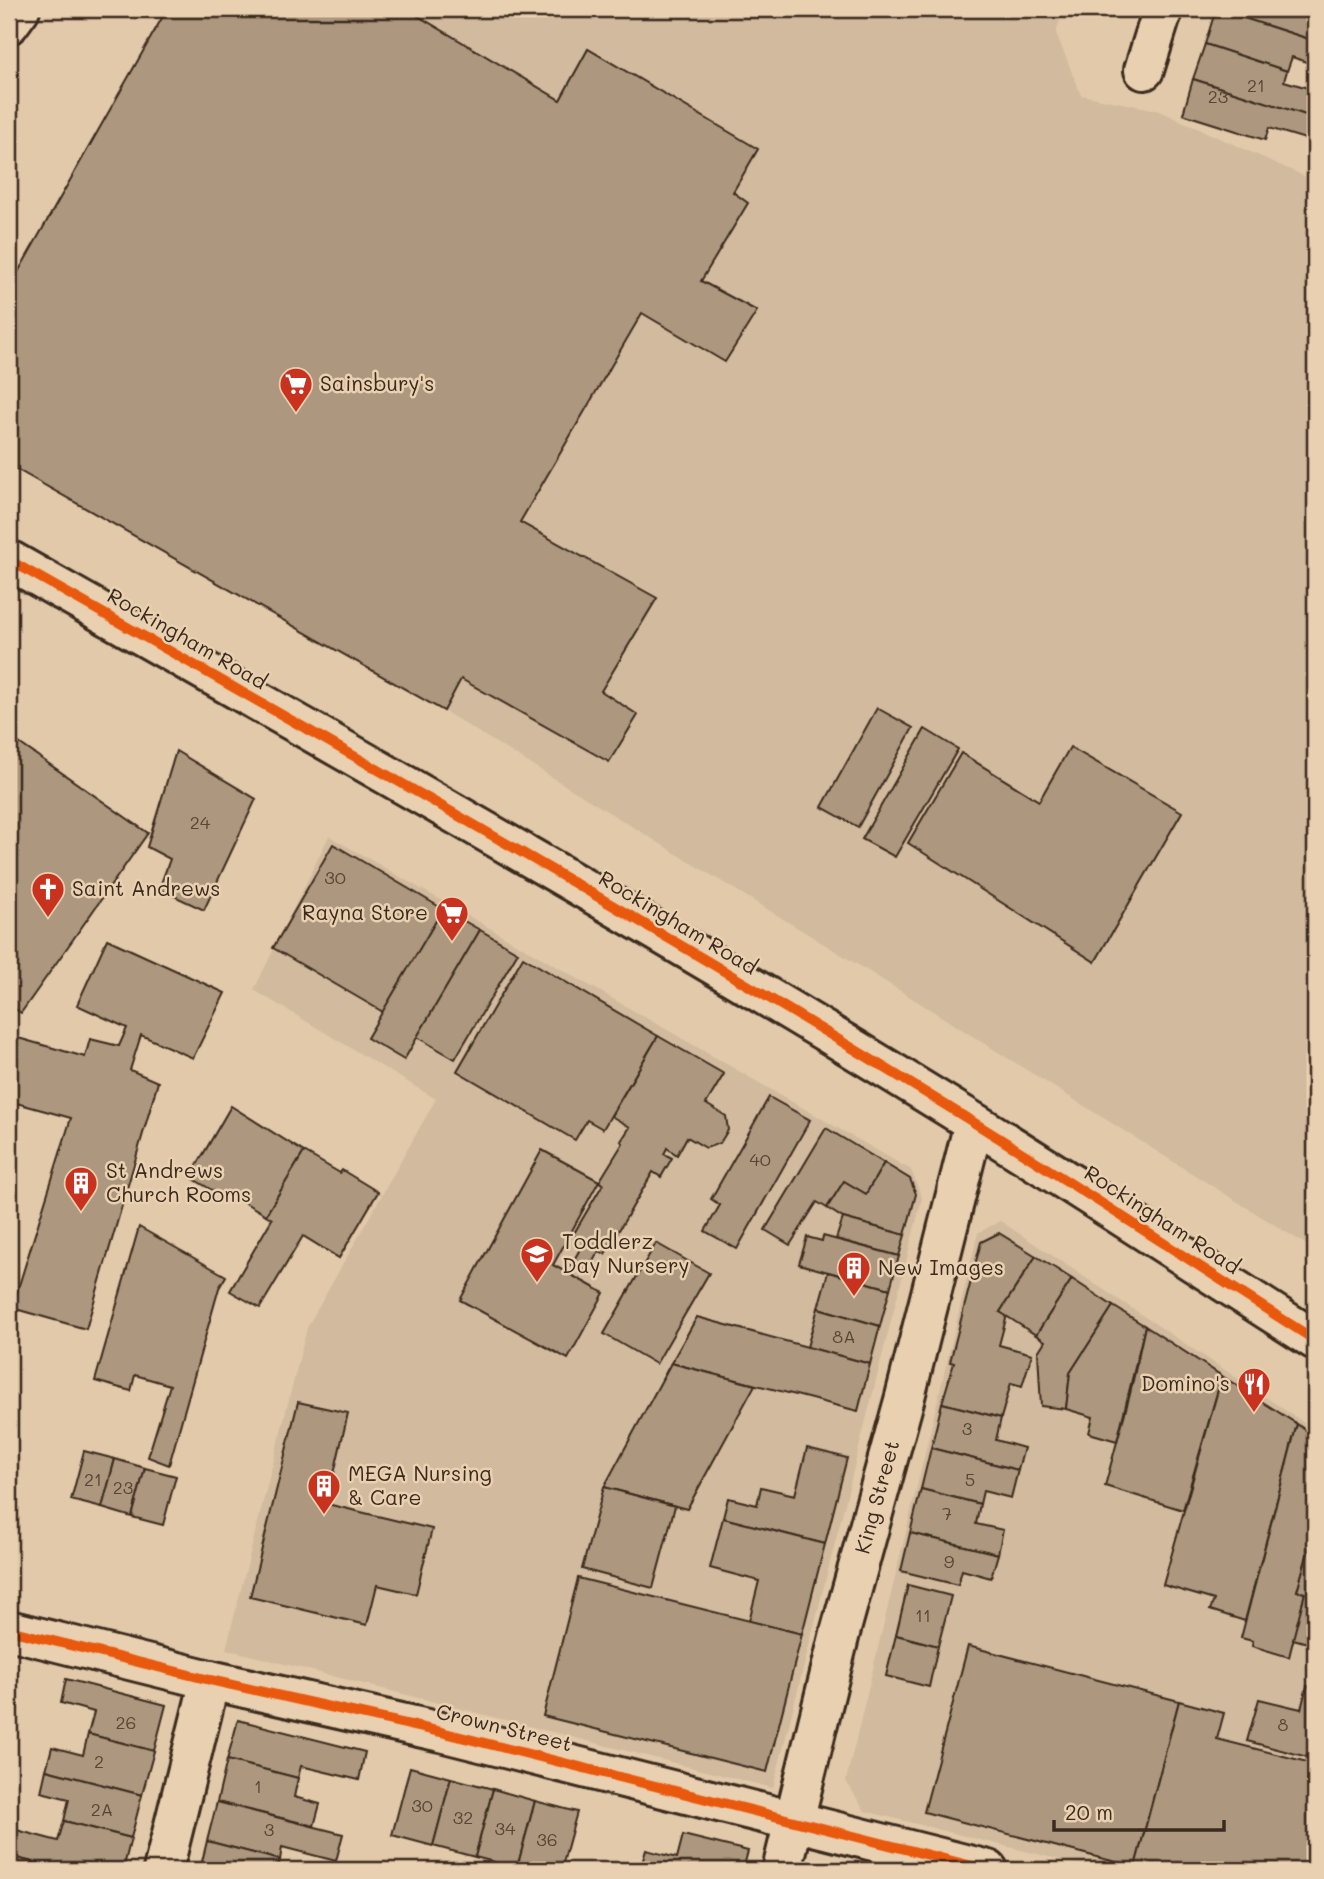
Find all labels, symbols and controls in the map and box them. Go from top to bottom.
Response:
house number: 21 [1247,73,1265,97]
house number: 23 [1208,84,1228,108]
supermarket icon: Sainsbury's [277,365,315,414]
place label: Sainsbury's [320,369,434,396]
street label: Rockingham Road [103,581,273,694]
house number: 24 [190,810,211,834]
street label: Rockingham Road [595,864,763,980]
house number: 30 [324,865,346,889]
church icon: Saint Andrews [29,870,67,919]
place label: Saint Andrews [72,874,220,901]
supermarket icon: Rayna Store [433,894,471,943]
place label: Rayna Store [302,898,428,925]
house number: 40 [749,1147,771,1171]
place label: St Andrews Church Rooms [106,1156,251,1207]
street label: Rockingham Road [1080,1158,1246,1279]
building icon: St Andrews Church Rooms [62,1164,100,1213]
place label: Toddlerz Day Nursery [562,1227,689,1278]
school or university icon: Toddlerz Day Nursery [518,1235,556,1284]
building icon: New Images [835,1249,873,1298]
place label: New Images [878,1253,1004,1280]
house number: 8A [832,1324,856,1348]
restaurant icon: Domino's [1235,1365,1273,1414]
place label: Domino's [1141,1369,1230,1396]
house number: 3 [962,1416,972,1440]
street label: King Street [847,1437,904,1556]
place label: MEGA Nursing & Care [348,1459,492,1510]
house number: 21 [84,1467,102,1491]
building icon: MEGA Nursing & Care [305,1467,343,1516]
house number: 5 [965,1467,975,1491]
house number: 23 [113,1475,133,1499]
house number: 7 [942,1501,952,1525]
house number: 9 [944,1549,955,1573]
house number: 11 [915,1603,931,1627]
street label: Crown Street [433,1697,575,1757]
house number: 26 [116,1710,136,1734]
house number: 8 [1278,1712,1289,1736]
house number: 2 [94,1749,104,1773]
house number: 1 [254,1774,262,1798]
scale bar [1054,1788,1224,1832]
house number: 30 [411,1793,433,1817]
house number: 2A [91,1797,113,1821]
text: 20 m [1065,1798,1113,1825]
house number: 32 [453,1805,473,1829]
house number: 34 [494,1816,516,1840]
house number: 3 [264,1817,274,1841]
house number: 36 [536,1827,558,1851]

